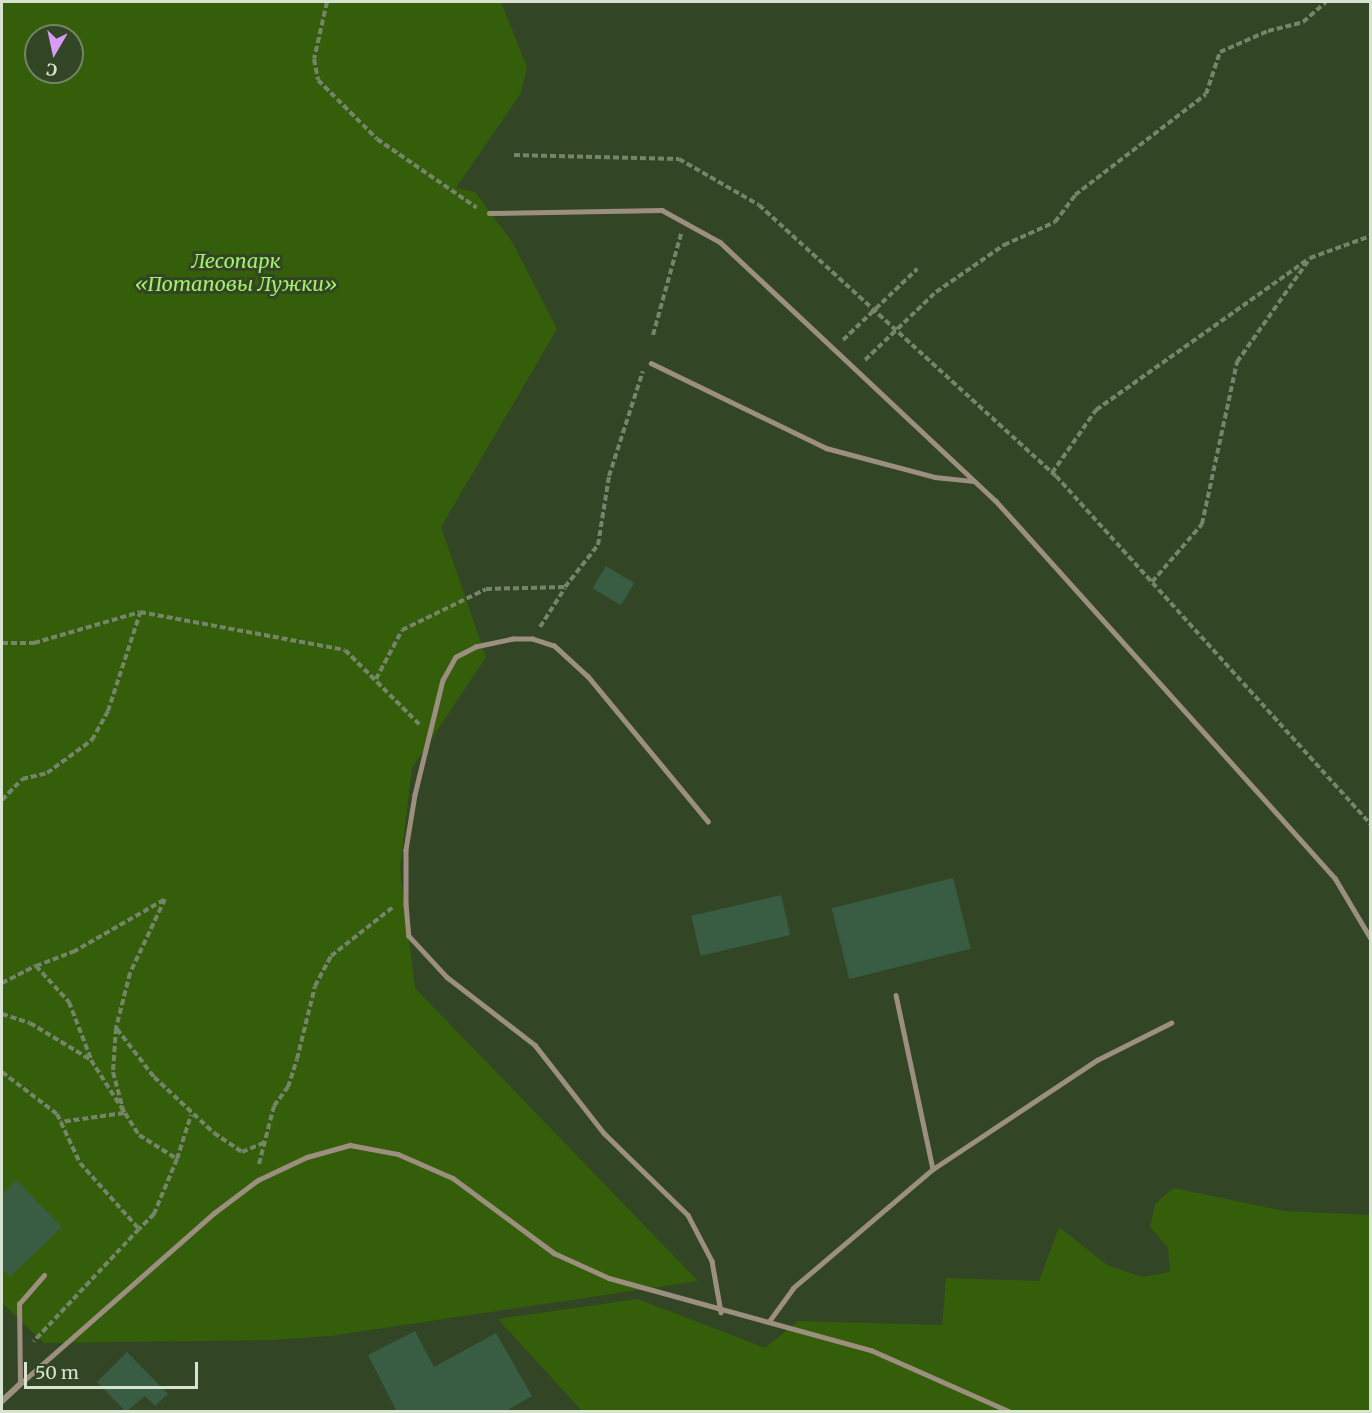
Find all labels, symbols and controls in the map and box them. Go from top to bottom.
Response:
north arrow [24,24,84,84]
text: С [45,59,58,81]
park label: Лесопарк «Потаповы Лужки» [135,249,337,296]
scale bar [27,1350,201,1388]
text: 50 m [35,1361,79,1384]

